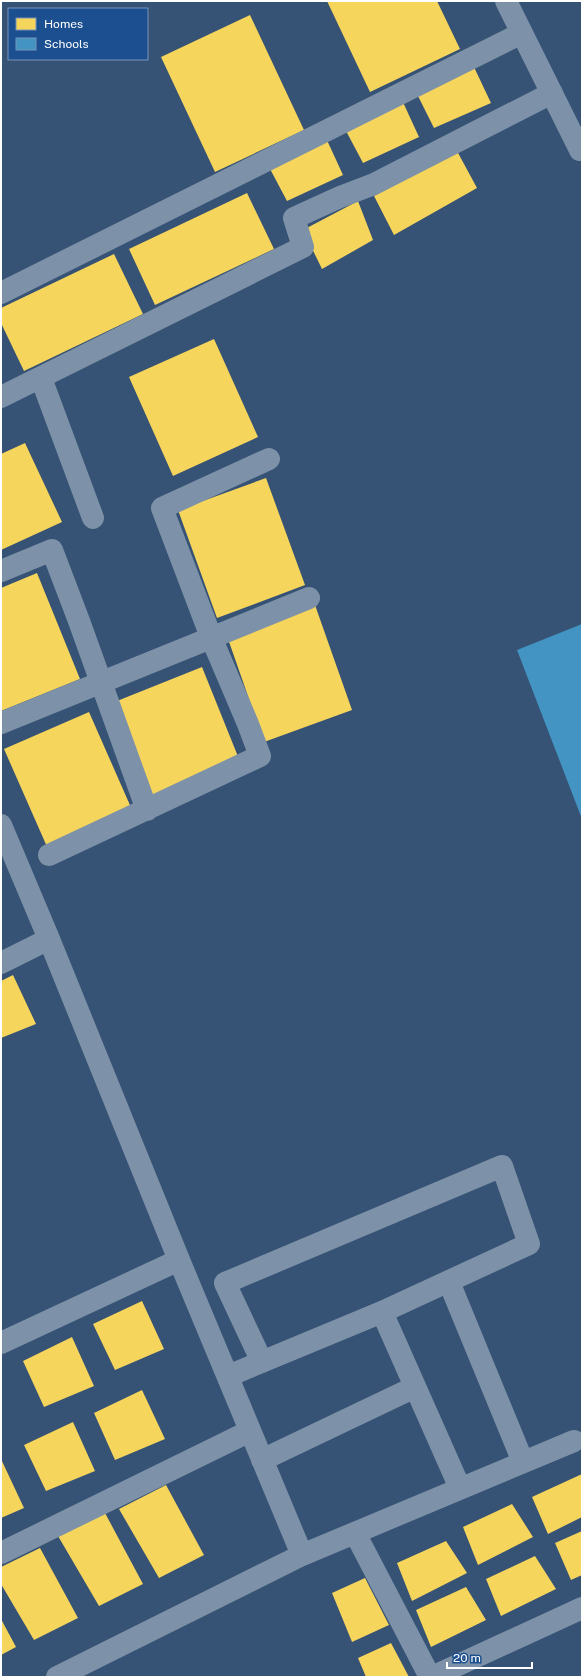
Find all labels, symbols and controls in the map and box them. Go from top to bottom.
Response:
legend [8,8,148,60]
text: Homes [44,17,83,31]
text: Schools [44,37,89,51]
scale bar [447,1644,532,1670]
text: 20 m [453,1651,481,1665]

